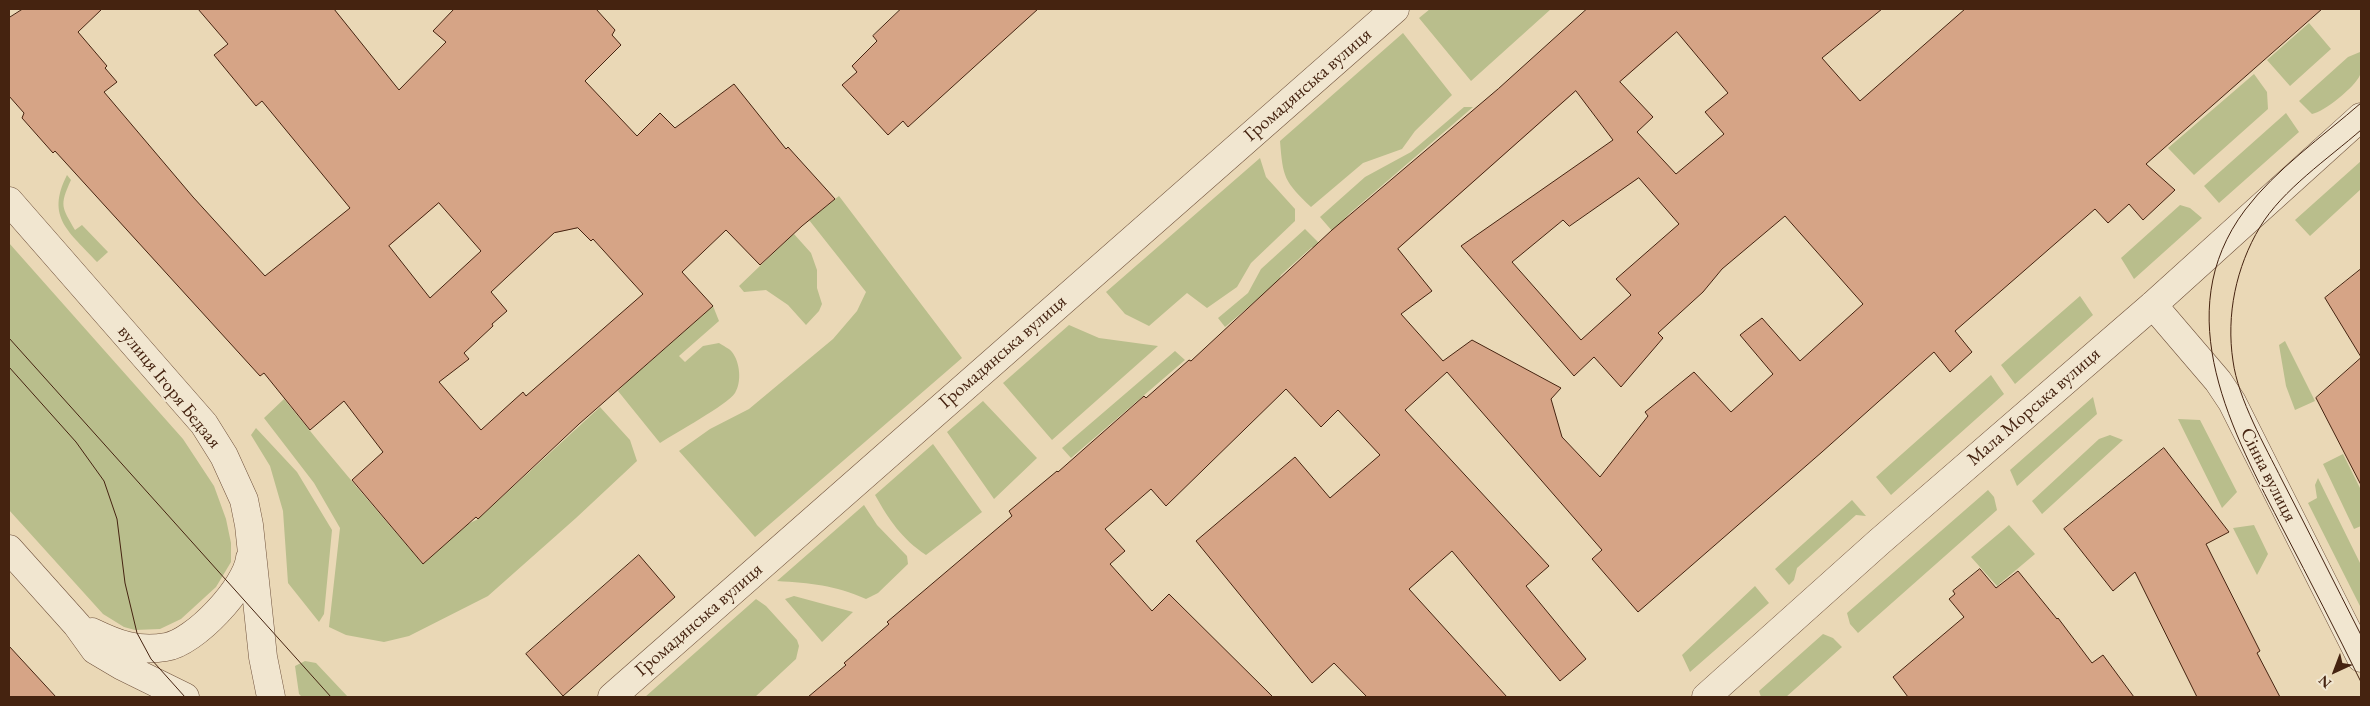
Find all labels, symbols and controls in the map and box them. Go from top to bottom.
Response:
street label: Громадянська вулиця [1240,23,1376,147]
street label: Громадянська вулиця [935,290,1071,414]
street label: вулиця Ігоря Бедзая [112,321,226,453]
street label: Мала Морська вулиця [1963,343,2105,471]
street label: Сінна вулиця [2235,424,2301,526]
street label: Громадянська вулиця [631,558,767,682]
north arrow [2310,646,2360,696]
text: N [2314,672,2335,692]

